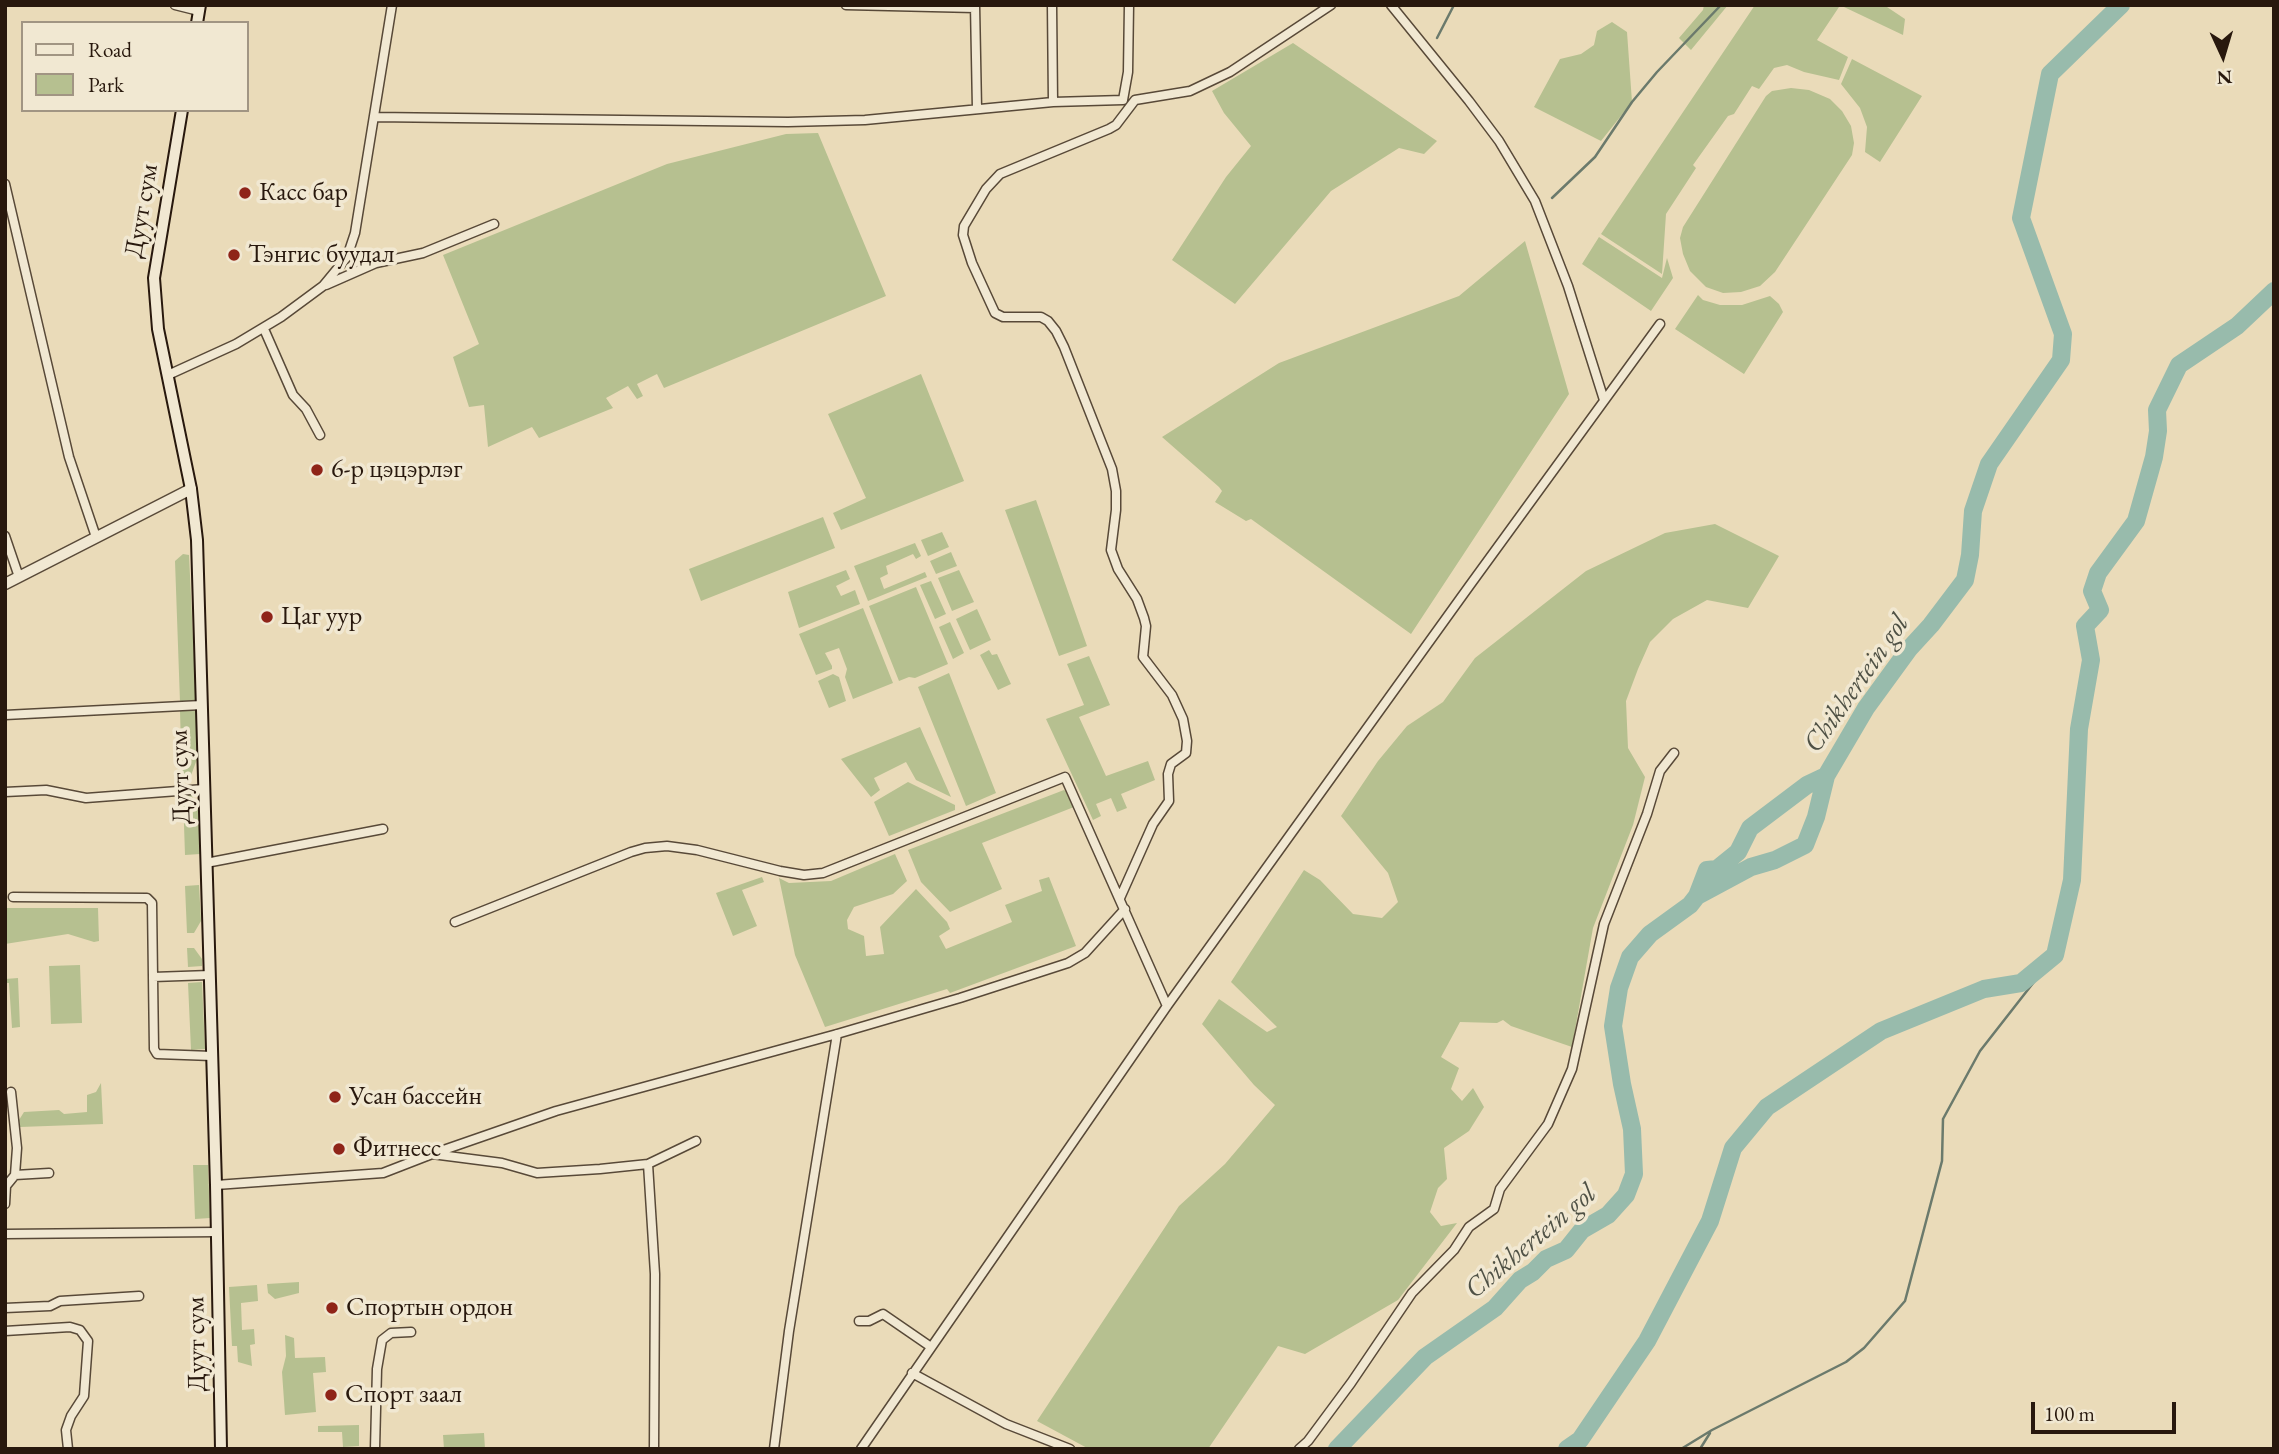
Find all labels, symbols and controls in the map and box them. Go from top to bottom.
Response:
legend [21,21,248,112]
north arrow [2188,21,2258,91]
text: Road [88,36,132,63]
text: N [2216,64,2233,90]
text: Park [88,71,124,98]
street label: Дуут сум [118,162,166,260]
place label: Касс бар [259,177,348,209]
marker: Касс бар [237,185,253,201]
place label: Тэнгис буудал [248,239,394,271]
marker: Тэнгис буудал [226,247,242,263]
place label: 6-р цэцэрлэг [331,454,462,486]
marker: 6-р цэцэрлэг [309,462,325,478]
place label: Цаг уур [281,601,362,633]
water label: Chikhertein gol [1797,608,1917,760]
marker: Цаг уур [259,609,275,625]
street label: Дуут сум [164,729,198,825]
place label: Усан бассейн [349,1081,482,1113]
marker: Усан бассейн [327,1089,343,1105]
place label: Фитнесс [353,1133,441,1165]
marker: Фитнесс [331,1141,347,1157]
water label: Chikhertein gol [1459,1177,1603,1307]
place label: Спортын ордон [346,1292,513,1324]
street label: Дуут сум [181,1296,213,1392]
marker: Спортын ордон [324,1300,340,1316]
place label: Спорт заал [345,1379,462,1411]
marker: Спорт заал [323,1387,339,1403]
scale bar [2034,1388,2179,1432]
text: 100 m [2044,1400,2095,1427]

